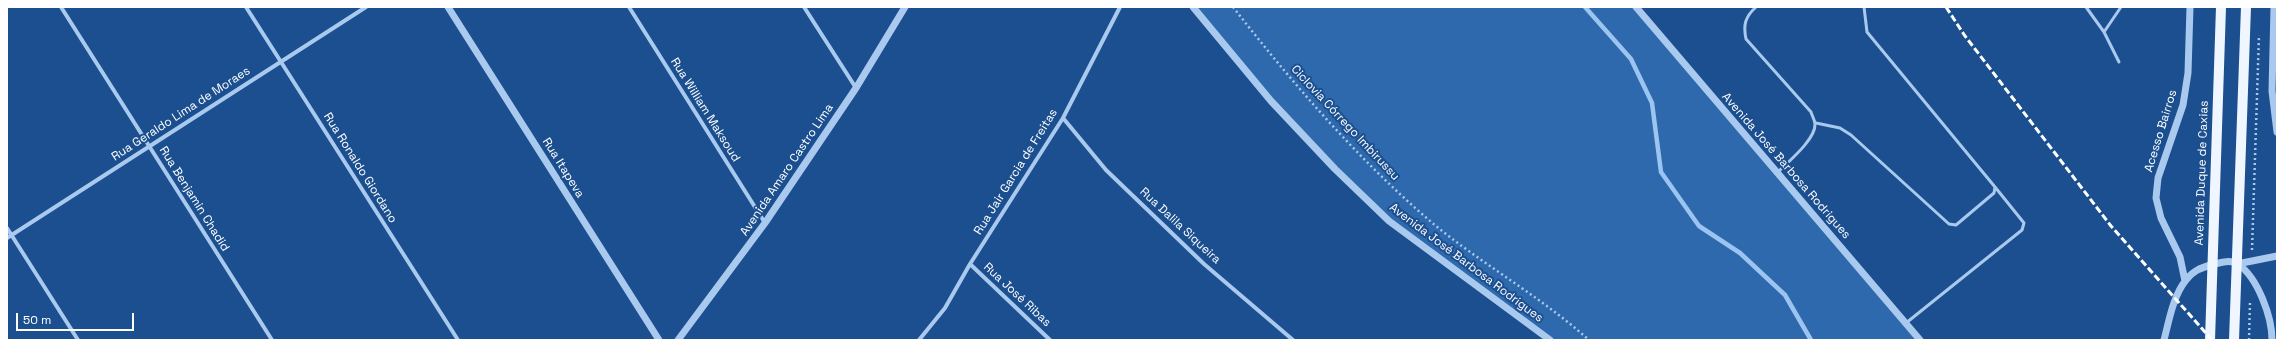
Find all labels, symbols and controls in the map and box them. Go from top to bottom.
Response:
street label: Rua William Maksoud [667,55,743,165]
street label: Ciclovia Córrego Imbirussu [1288,62,1402,184]
street label: Rua Geraldo Lima de Moraes [109,64,253,164]
street label: Acesso Bairros [2142,88,2180,174]
street label: Avenida José Barbosa Rodrigues [1719,90,1853,242]
street label: Avenida Duque de Caxias [2192,100,2212,246]
street label: Avenida Amaro Castro Lima [737,101,837,239]
street label: Rua Jair Garcia de Freitas [971,106,1061,238]
street label: Rua Ronaldo Giordano [320,110,400,226]
street label: Rua Itapeva [539,135,587,201]
street label: Rua Benjamin Chadid [156,144,232,254]
street label: Rua Dalila Siqueira [1137,185,1223,267]
street label: Avenida José Barbosa Rodrigues [1386,200,1546,326]
street label: Rua José Ribas [980,260,1054,330]
scale bar [18,305,136,331]
text: 50 m [23,312,51,328]

